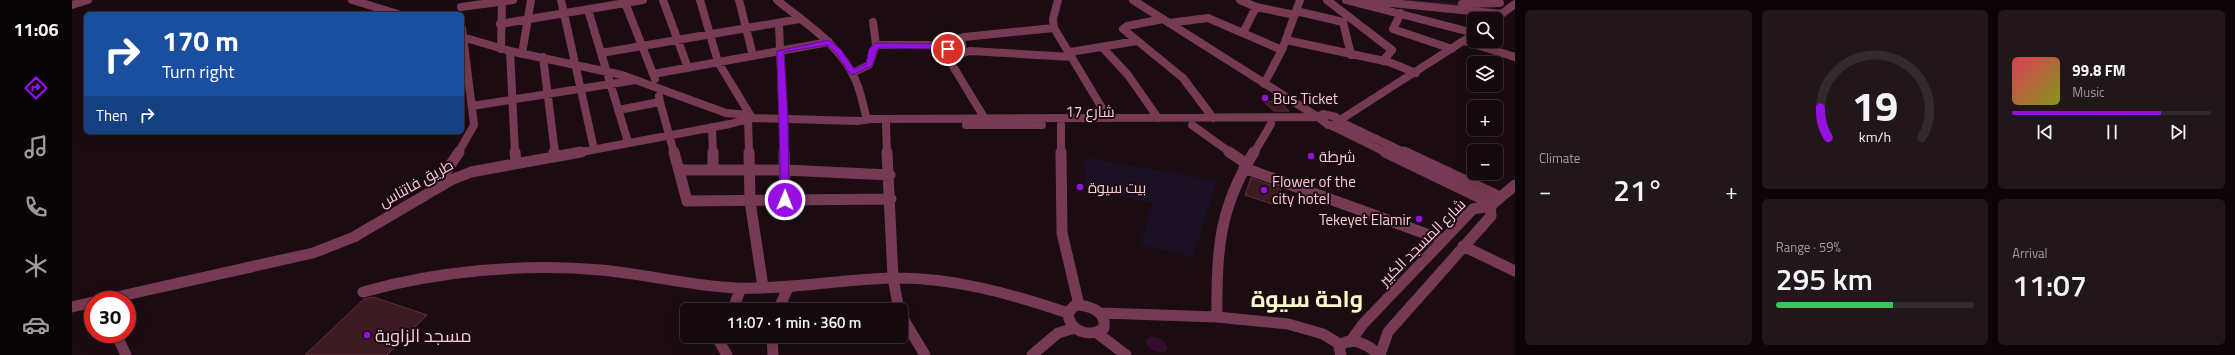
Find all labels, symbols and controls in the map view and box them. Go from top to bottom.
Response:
map controls [1467,12,1503,180]
button: search [1467,12,1503,48]
text: 11:06 [14,16,58,43]
text: 170 m [162,19,239,62]
icon: right [96,28,148,80]
pin [931,32,965,66]
icon: arrive [937,38,959,60]
button: layers [1467,56,1503,92]
text: Turn right [162,58,235,85]
text: 99.8 FM [2072,59,2126,82]
text: 19 [1852,73,1898,136]
icon: directions [22,74,50,102]
text: Music [2072,82,2105,102]
place label: Bus Ticket [1273,87,1339,110]
marker: Bus Ticket [1260,93,1270,103]
street label: شارع 17 [1065,100,1115,123]
button: + [1467,100,1503,136]
text: Then [96,104,128,127]
icon: right [136,104,158,126]
icon: previous [2034,121,2056,143]
icon: pause [2101,121,2123,143]
icon: next [2167,121,2189,143]
text: km/h [1859,125,1891,147]
icon: music [22,133,50,161]
button: − [1467,144,1503,180]
place label: شرطة [1319,145,1355,168]
text: Climate [1539,148,1580,168]
marker: شرطة [1306,151,1316,161]
street label: طريق فاتناس [375,153,457,213]
text: 21° [1613,167,1664,213]
place label: Flower of the city hotel [1272,170,1356,210]
text: − [1539,174,1551,208]
text: + [1725,174,1738,208]
place label: بيت سيوة [1088,176,1146,199]
position arrow [764,179,806,221]
marker: بيت سيوة [1075,182,1085,192]
marker: Flower of the city hotel [1259,185,1269,195]
icon: phone [22,193,50,221]
street label: شارع المسجد الكبير [1372,193,1471,292]
place label: Tekeyet Elamir [1319,208,1411,231]
marker: Tekeyet Elamir [1414,214,1424,224]
text: Range · 59% [1776,237,1841,257]
text: Arrival [2012,243,2048,263]
icon: climate [22,252,50,280]
text: 295 km [1776,256,1873,302]
text: 11:07 [2012,262,2087,308]
district label: واحة سيوة [1251,281,1363,316]
speed limit sign: 30 [84,291,136,343]
icon: car [22,311,50,339]
text: 11:07 · 1 min · 360 m [727,311,861,334]
place label: مسجد الزاوية [375,322,472,349]
marker: مسجد الزاوية [362,330,372,340]

